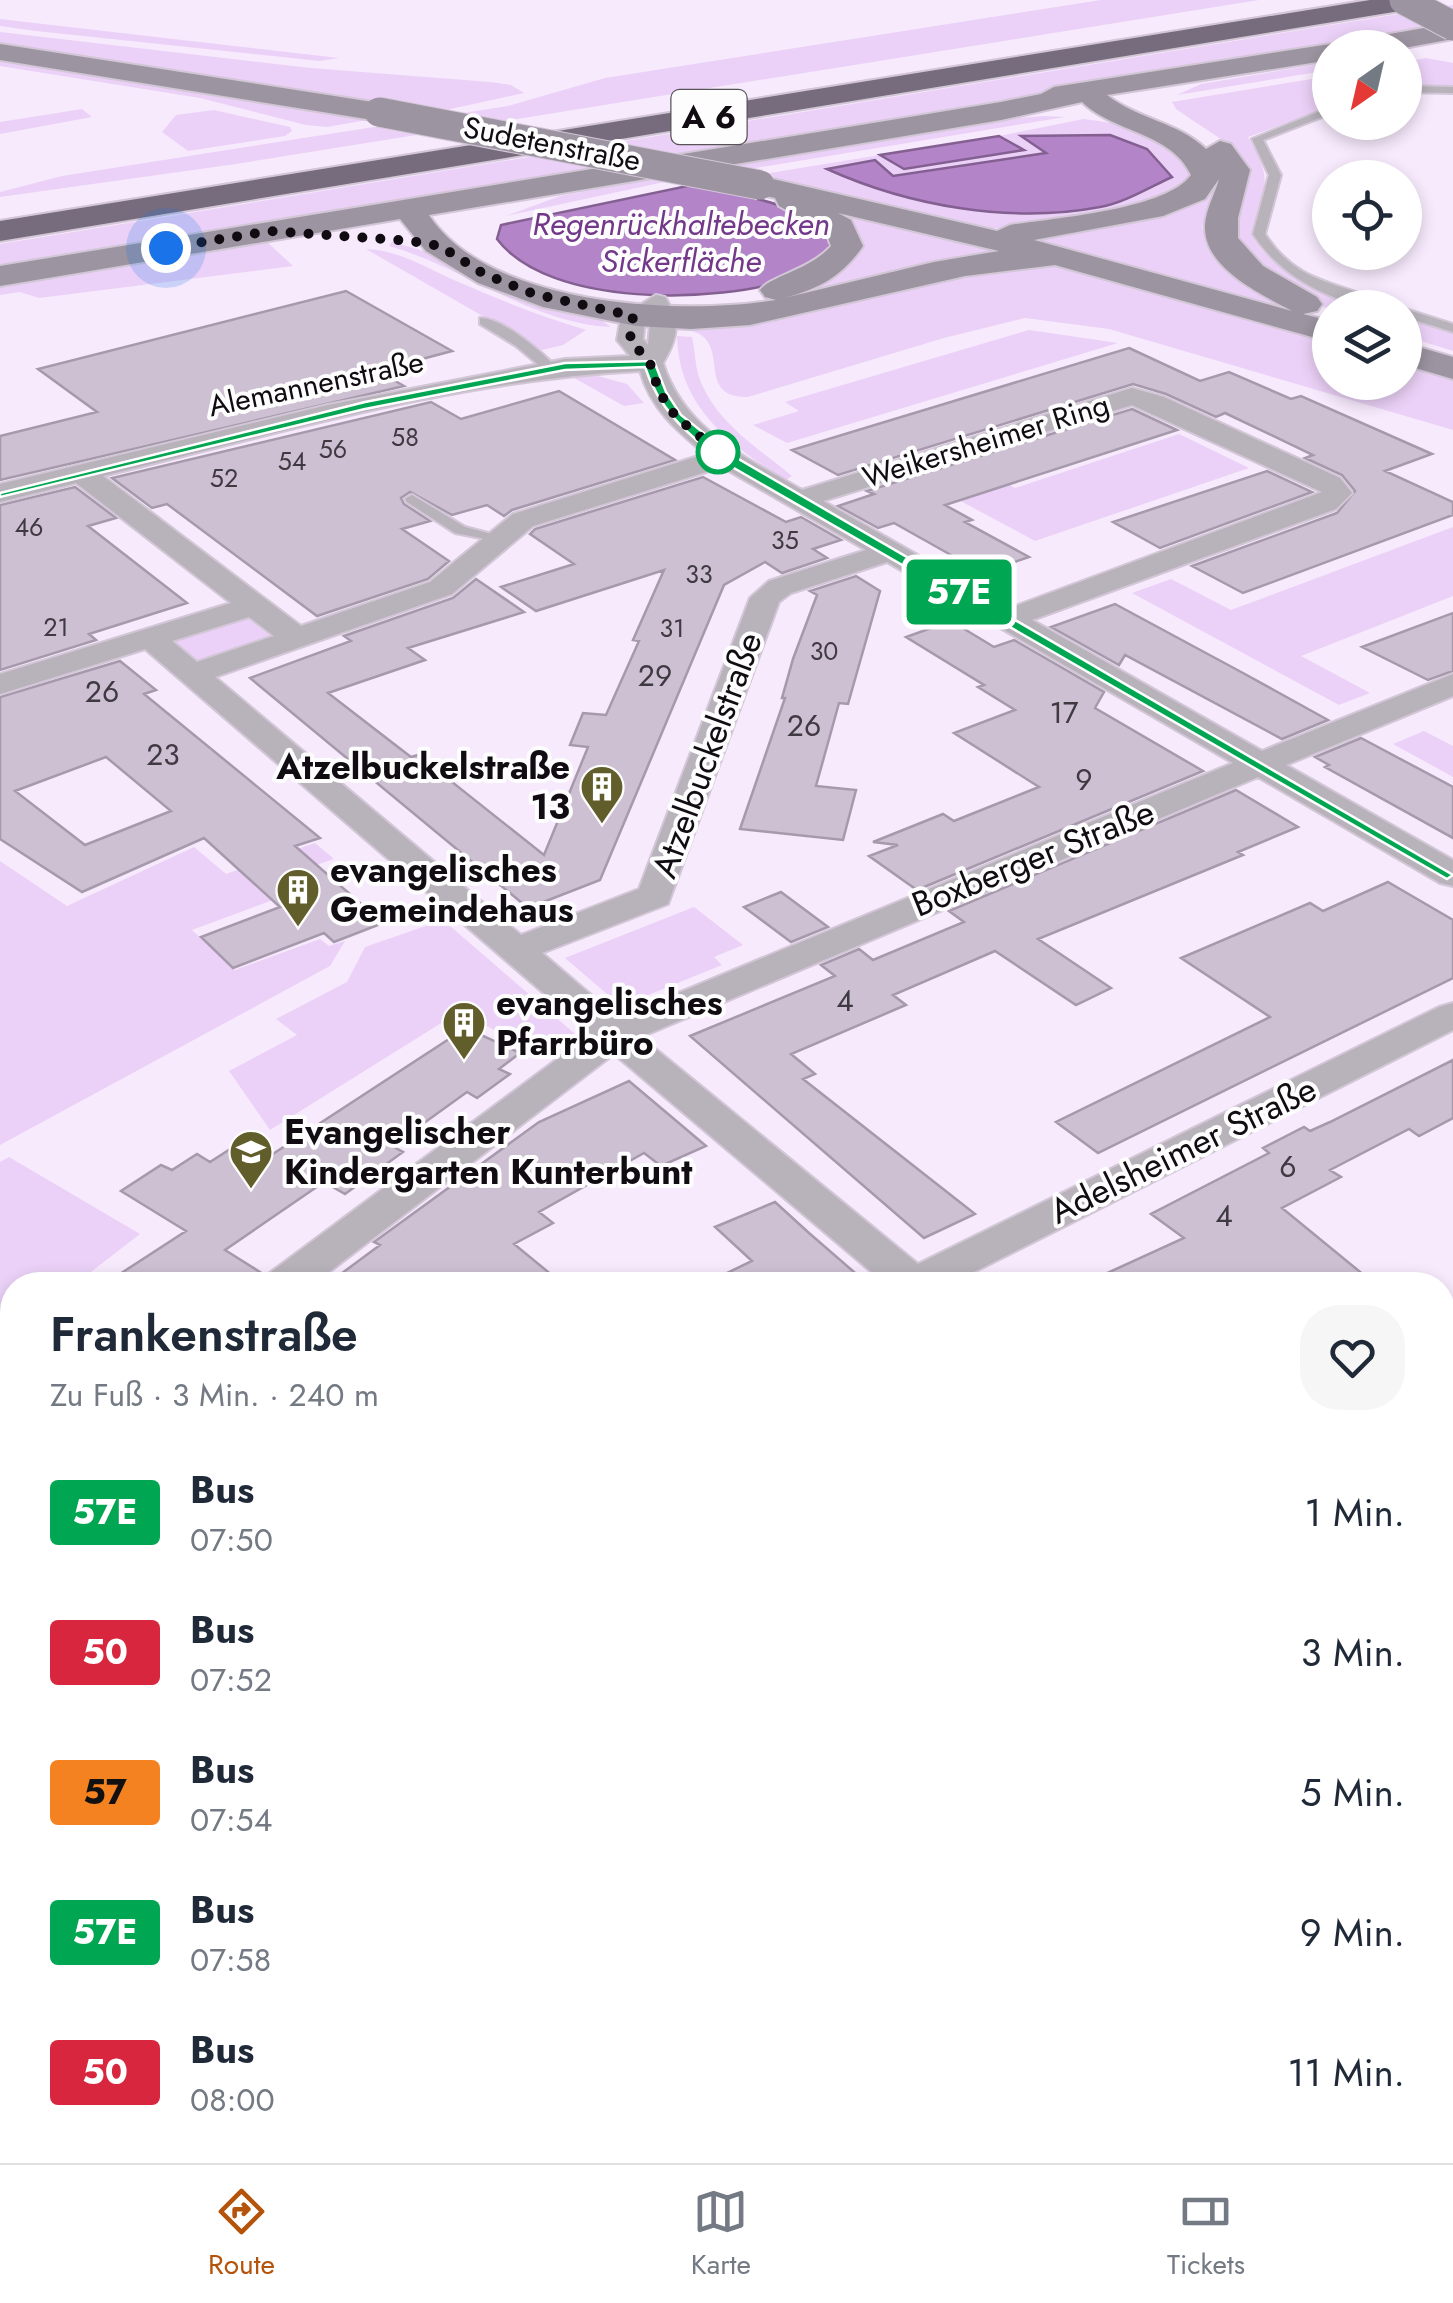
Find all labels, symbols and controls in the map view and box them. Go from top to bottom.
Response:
north arrow [1312,30,1422,140]
map controls [1312,30,1422,400]
road number: A 6 [672,90,746,144]
street label: Sudetenstraße [460,105,644,182]
button: locate [1312,160,1422,270]
water label: Regenrückhaltebecken Sickerfläche [532,201,830,284]
your location [141,223,191,273]
button: layers [1312,290,1422,400]
street label: Alemannenstraße [204,340,428,427]
street label: Weikersheimer Ring [857,383,1114,498]
house number: 58 [391,419,419,455]
house number: 56 [319,431,347,467]
unlabelled marker [697,431,739,473]
house number: 54 [278,443,306,479]
house number: 52 [210,460,238,496]
house number: 46 [15,509,43,545]
house number: 35 [771,522,799,558]
house number: 33 [685,556,713,592]
line badge: 57E [902,560,1016,624]
text: 57E [927,567,991,617]
house number: 21 [43,609,69,645]
house number: 31 [660,610,684,646]
street label: Atzelbuckelstraße [639,625,775,885]
house number: 30 [810,633,838,669]
house number: 29 [638,654,672,697]
house number: 26 [85,670,119,713]
house number: 17 [1049,691,1079,734]
house number: 26 [787,704,821,747]
house number: 23 [146,733,180,776]
place label: Atzelbuckelstraße 13 [275,742,570,832]
house number: 9 [1075,758,1093,801]
building icon: Atzelbuckelstraße 13 [579,764,625,825]
street label: Boxberger Straße [904,787,1162,929]
place label: evangelisches Gemeindehaus [330,845,574,935]
building icon: evangelisches Gemeindehaus [275,867,321,928]
place label: evangelisches Pfarrbüro [496,978,723,1068]
house number: 4 [836,979,854,1022]
building icon: evangelisches Pfarrbüro [441,1000,487,1061]
street label: Adelsheimer Straße [1041,1064,1325,1236]
place label: Evangelischer Kindergarten Kunterbunt [284,1107,692,1197]
school or university icon: Evangelischer Kindergarten Kunterbunt [228,1129,274,1190]
house number: 6 [1279,1145,1297,1188]
house number: 4 [1215,1194,1233,1237]
text: Frankenstraße [50,1300,358,1369]
button: heart [1300,1305,1405,1410]
text: Zu Fuß · 3 Min. · 240 m [50,1372,379,1418]
text: Bus [190,1462,254,1517]
text: 1 Min. [1304,1485,1405,1540]
text: 57E [73,1487,137,1537]
text: 07:50 [190,1517,273,1563]
text: Bus [190,1602,254,1657]
text: 3 Min. [1301,1625,1405,1680]
text: 50 [82,1627,128,1677]
text: 07:52 [190,1657,272,1703]
text: Bus [190,1742,254,1797]
text: 5 Min. [1300,1765,1405,1820]
text: 57 [83,1767,127,1817]
text: 07:54 [190,1797,272,1843]
text: Bus [190,1882,254,1937]
text: 9 Min. [1300,1905,1405,1960]
text: 57E [73,1907,137,1957]
text: 07:58 [190,1937,271,1983]
text: Bus [190,2022,254,2077]
text: 11 Min. [1287,2045,1405,2100]
text: 50 [82,2047,128,2097]
text: 08:00 [190,2077,275,2123]
tab: Route [208,2184,275,2285]
tab: Karte [691,2184,751,2285]
tab: Tickets [1167,2184,1245,2285]

